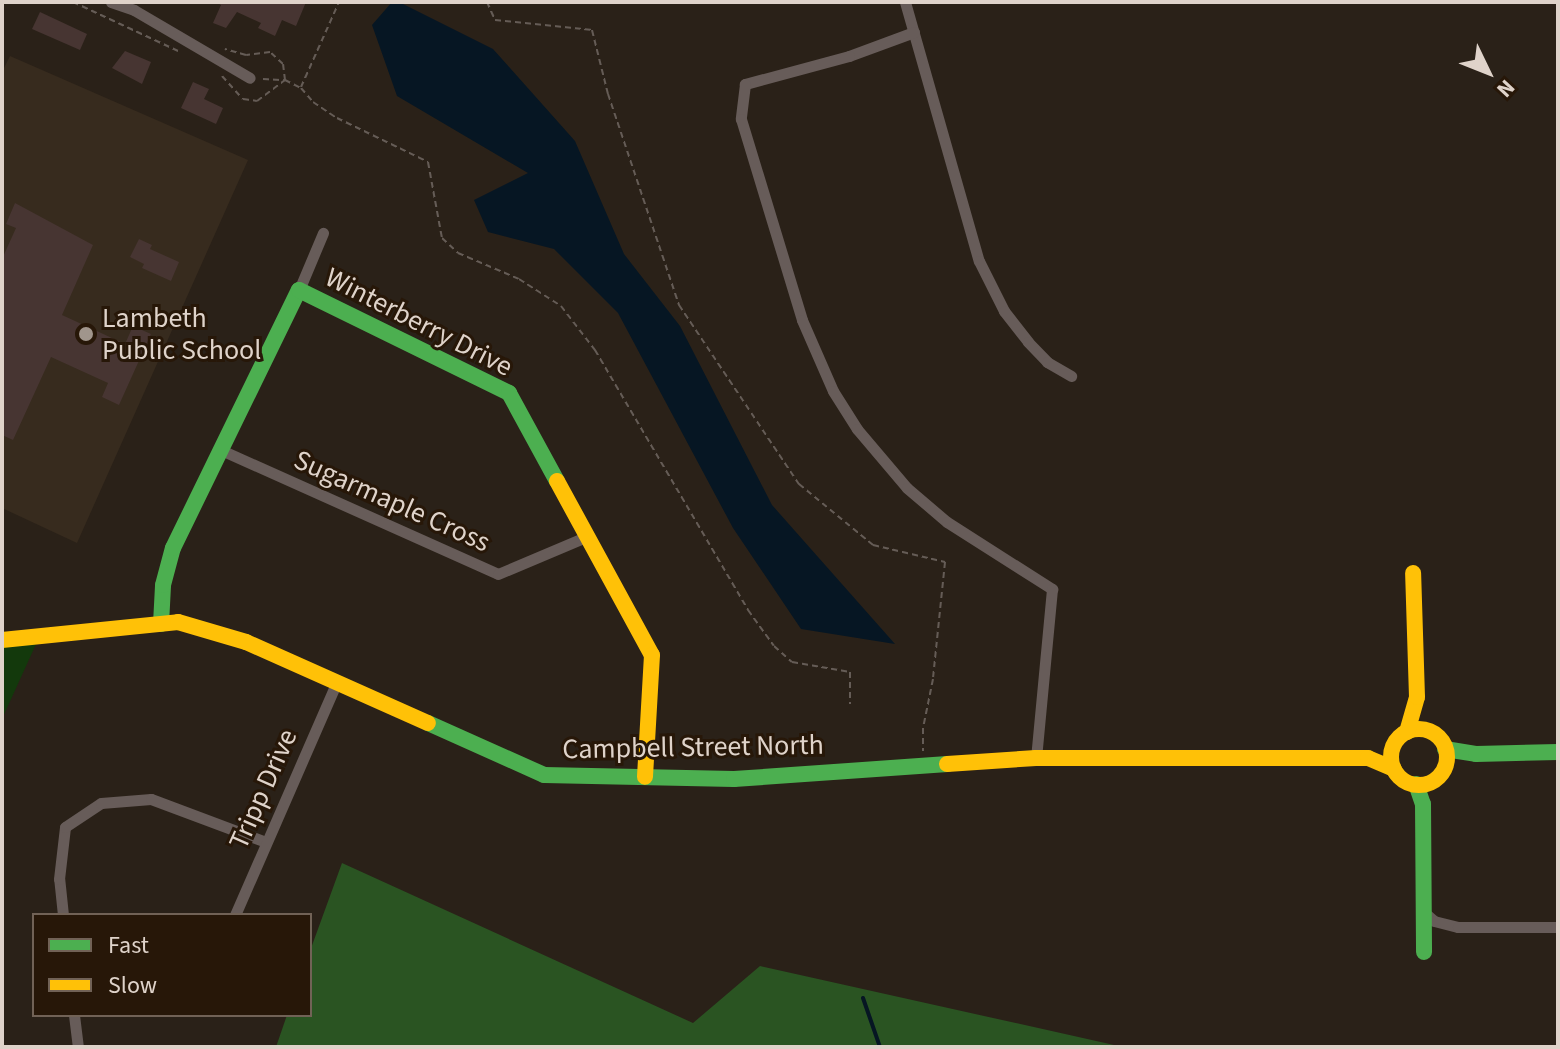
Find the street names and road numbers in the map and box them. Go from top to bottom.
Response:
street label: Winterberry Drive [320,260,518,384]
street label: Sugarmaple Cross [289,443,495,559]
street label: Tripp Drive [222,724,304,854]
street label: Campbell Street North [562,728,824,766]

